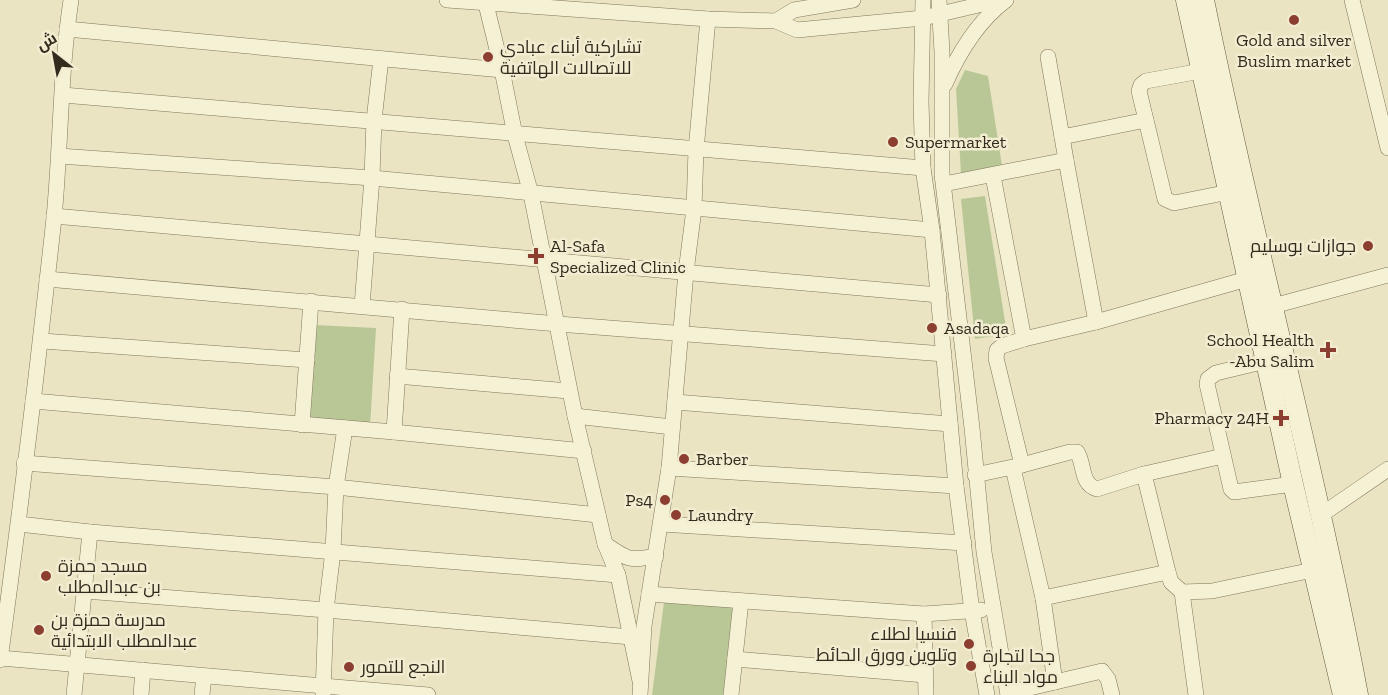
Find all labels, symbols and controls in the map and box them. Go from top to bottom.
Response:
marker: Gold and silver Buslim market [1287,13,1301,27]
north arrow [24,24,84,84]
text: ش [33,28,60,55]
place label: Gold and silver Buslim market [1236,29,1352,72]
place label: تشاركية أبناء عبادي للاتصالات الهاتفية [500,36,642,79]
marker: تشاركية أبناء عبادي للاتصالات الهاتفية [481,50,495,64]
place label: Supermarket [905,131,1007,153]
marker: Supermarket [886,135,900,149]
place label: Al-Safa Specialized Clinic [550,235,686,278]
place label: جوازات بوسليم [1250,235,1356,258]
marker: جوازات بوسليم [1361,239,1375,253]
marker: Al-Safa Specialized Clinic [527,247,545,265]
place label: Asadaqa [944,317,1009,339]
marker: Asadaqa [925,321,939,335]
place label: School Health -Abu Salim [1207,329,1314,372]
marker: School Health -Abu Salim [1319,341,1337,359]
place label: Pharmacy 24H [1154,407,1269,429]
marker: Pharmacy 24H [1274,411,1288,425]
place label: Barber [696,448,749,470]
marker: Barber [677,452,691,466]
place label: Ps4 [625,489,653,511]
marker: Ps4 [658,493,672,507]
place label: Laundry [688,504,754,526]
marker: Laundry [669,508,683,522]
place label: مسجد حمزة بن عبدالمطلب [58,555,161,598]
marker: مسجد حمزة بن عبدالمطلب [39,569,53,583]
place label: مدرسة حمزة بن عبدالمطلب الابتدائية [51,609,198,652]
marker: مدرسة حمزة بن عبدالمطلب الابتدائية [32,623,46,637]
place label: فنسيا لطلاء وتلوين وورق الحائط [816,623,957,667]
marker: فنسيا لطلاء وتلوين وورق الحائط [962,637,976,651]
place label: جحا لتجارة مواد البناء [983,645,1058,688]
place label: النجع للتمور [360,656,445,679]
marker: جحا لتجارة مواد البناء [964,659,978,673]
marker: النجع للتمور [342,660,356,674]

